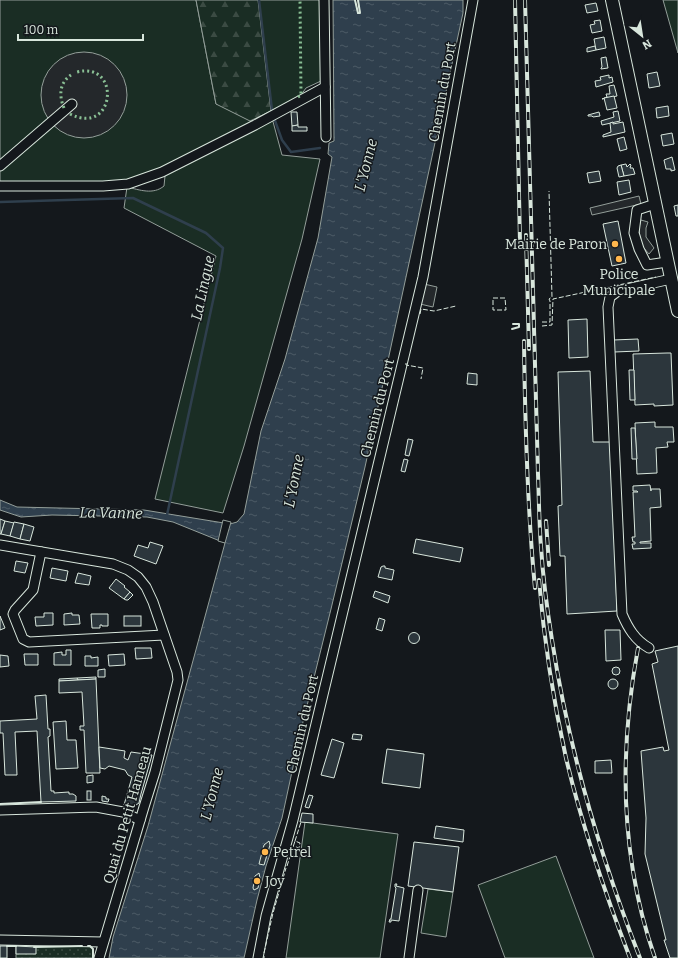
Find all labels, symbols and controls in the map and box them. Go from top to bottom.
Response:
scale bar [18,16,143,42]
north arrow [622,16,662,56]
text: 100 m [24,23,59,37]
text: N [639,36,654,52]
street label: Chemin du Port [425,41,460,143]
water label: L'Yonne [351,136,381,193]
place label: Mairie de Paron [505,236,607,253]
marker: Mairie de Paron [610,239,620,249]
water label: La Lingue [187,254,219,322]
marker: Police Municipale [614,254,624,264]
place label: Police Municipale [582,266,656,299]
street label: Chemin du Port [357,357,398,459]
water label: L'Yonne [280,453,308,509]
water label: La Vanne [79,503,143,523]
street label: Chemin du Port [283,673,322,775]
street label: Quai du Petit Hameau [100,744,155,886]
water label: L'Yonne [197,765,227,822]
place label: Petrel [273,844,311,861]
marker: Petrel [260,847,270,857]
place label: Joy [264,873,285,890]
marker: Joy [252,876,262,886]

